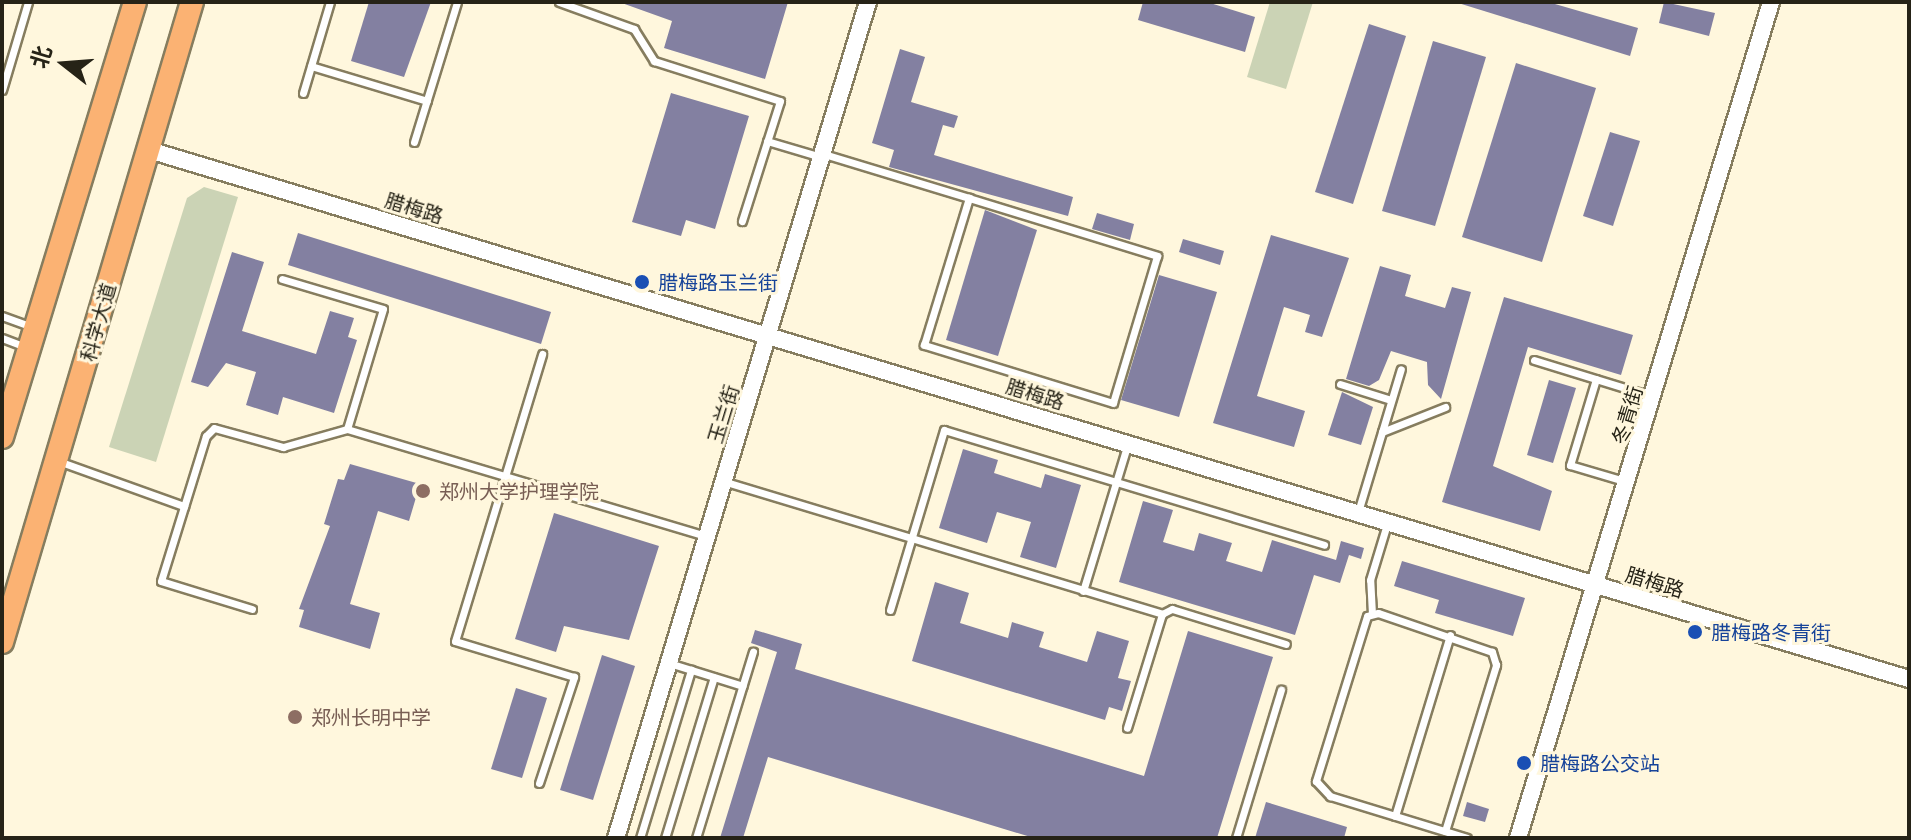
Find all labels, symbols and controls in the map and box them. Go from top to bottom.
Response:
north arrow [24,24,104,104]
text: 北 [24,42,58,72]
street label: 腊梅路 [382,188,446,228]
place label: 腊梅路玉兰街 [658,270,778,294]
marker: 腊梅路玉兰街 [633,273,651,291]
street label: 科学大道 [75,280,121,364]
street label: 腊梅路 [1003,374,1067,414]
street label: 玉兰街 [703,382,743,446]
street label: 冬青街 [1607,383,1647,447]
place label: 郑州大学护理学院 [439,479,599,503]
marker: 郑州大学护理学院 [414,482,432,500]
street label: 腊梅路 [1623,562,1687,602]
place label: 腊梅路冬青街 [1711,620,1831,644]
marker: 腊梅路冬青街 [1686,623,1704,641]
place label: 郑州长明中学 [311,705,431,729]
marker: 郑州长明中学 [286,708,304,726]
place label: 腊梅路公交站 [1540,751,1660,775]
marker: 腊梅路公交站 [1515,754,1533,772]

